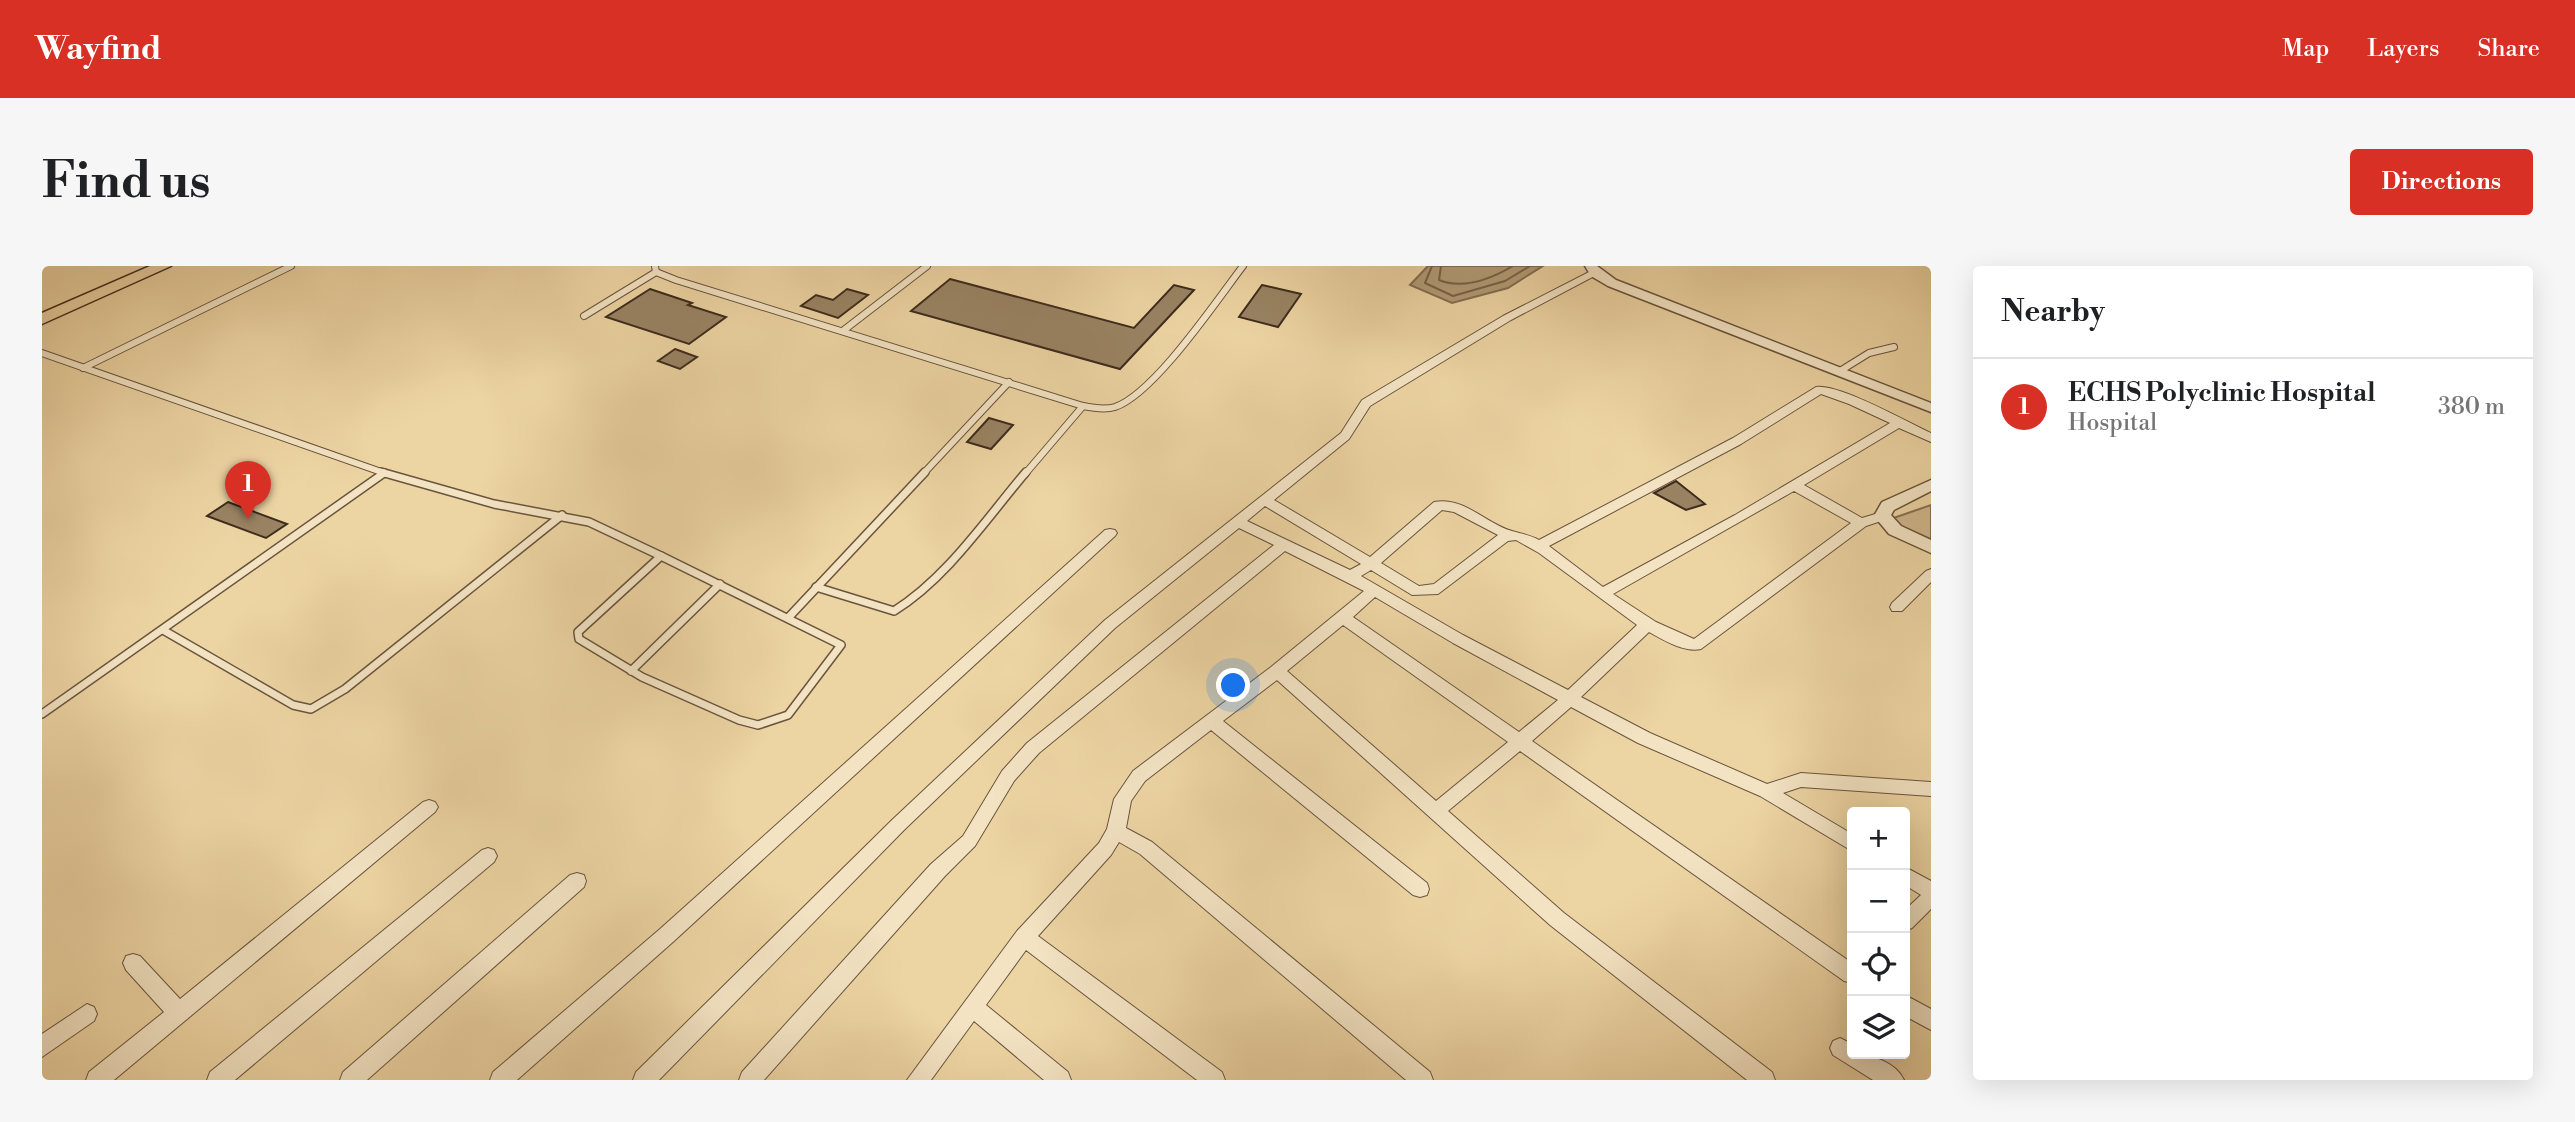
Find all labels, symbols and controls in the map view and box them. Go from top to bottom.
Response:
text: Wayfind [35,29,162,70]
text: Map [2282,34,2329,64]
text: Layers [2367,34,2439,64]
text: Share [2477,34,2540,64]
button: Directions [2350,149,2533,215]
text: Find us [42,152,211,213]
text: Nearby [2001,293,2105,331]
text: ECHS Polyclinic Hospital [2068,377,2376,409]
text: 1 [2018,393,2030,421]
text: 380 m [2438,393,2505,421]
text: Hospital [2068,409,2157,437]
pin: 1 [225,461,271,519]
your location [1216,668,1250,702]
map controls [1847,807,1910,1059]
button: + [1847,807,1910,870]
button: − [1847,870,1910,933]
button: locate [1847,933,1910,996]
button: layers [1847,996,1910,1059]

